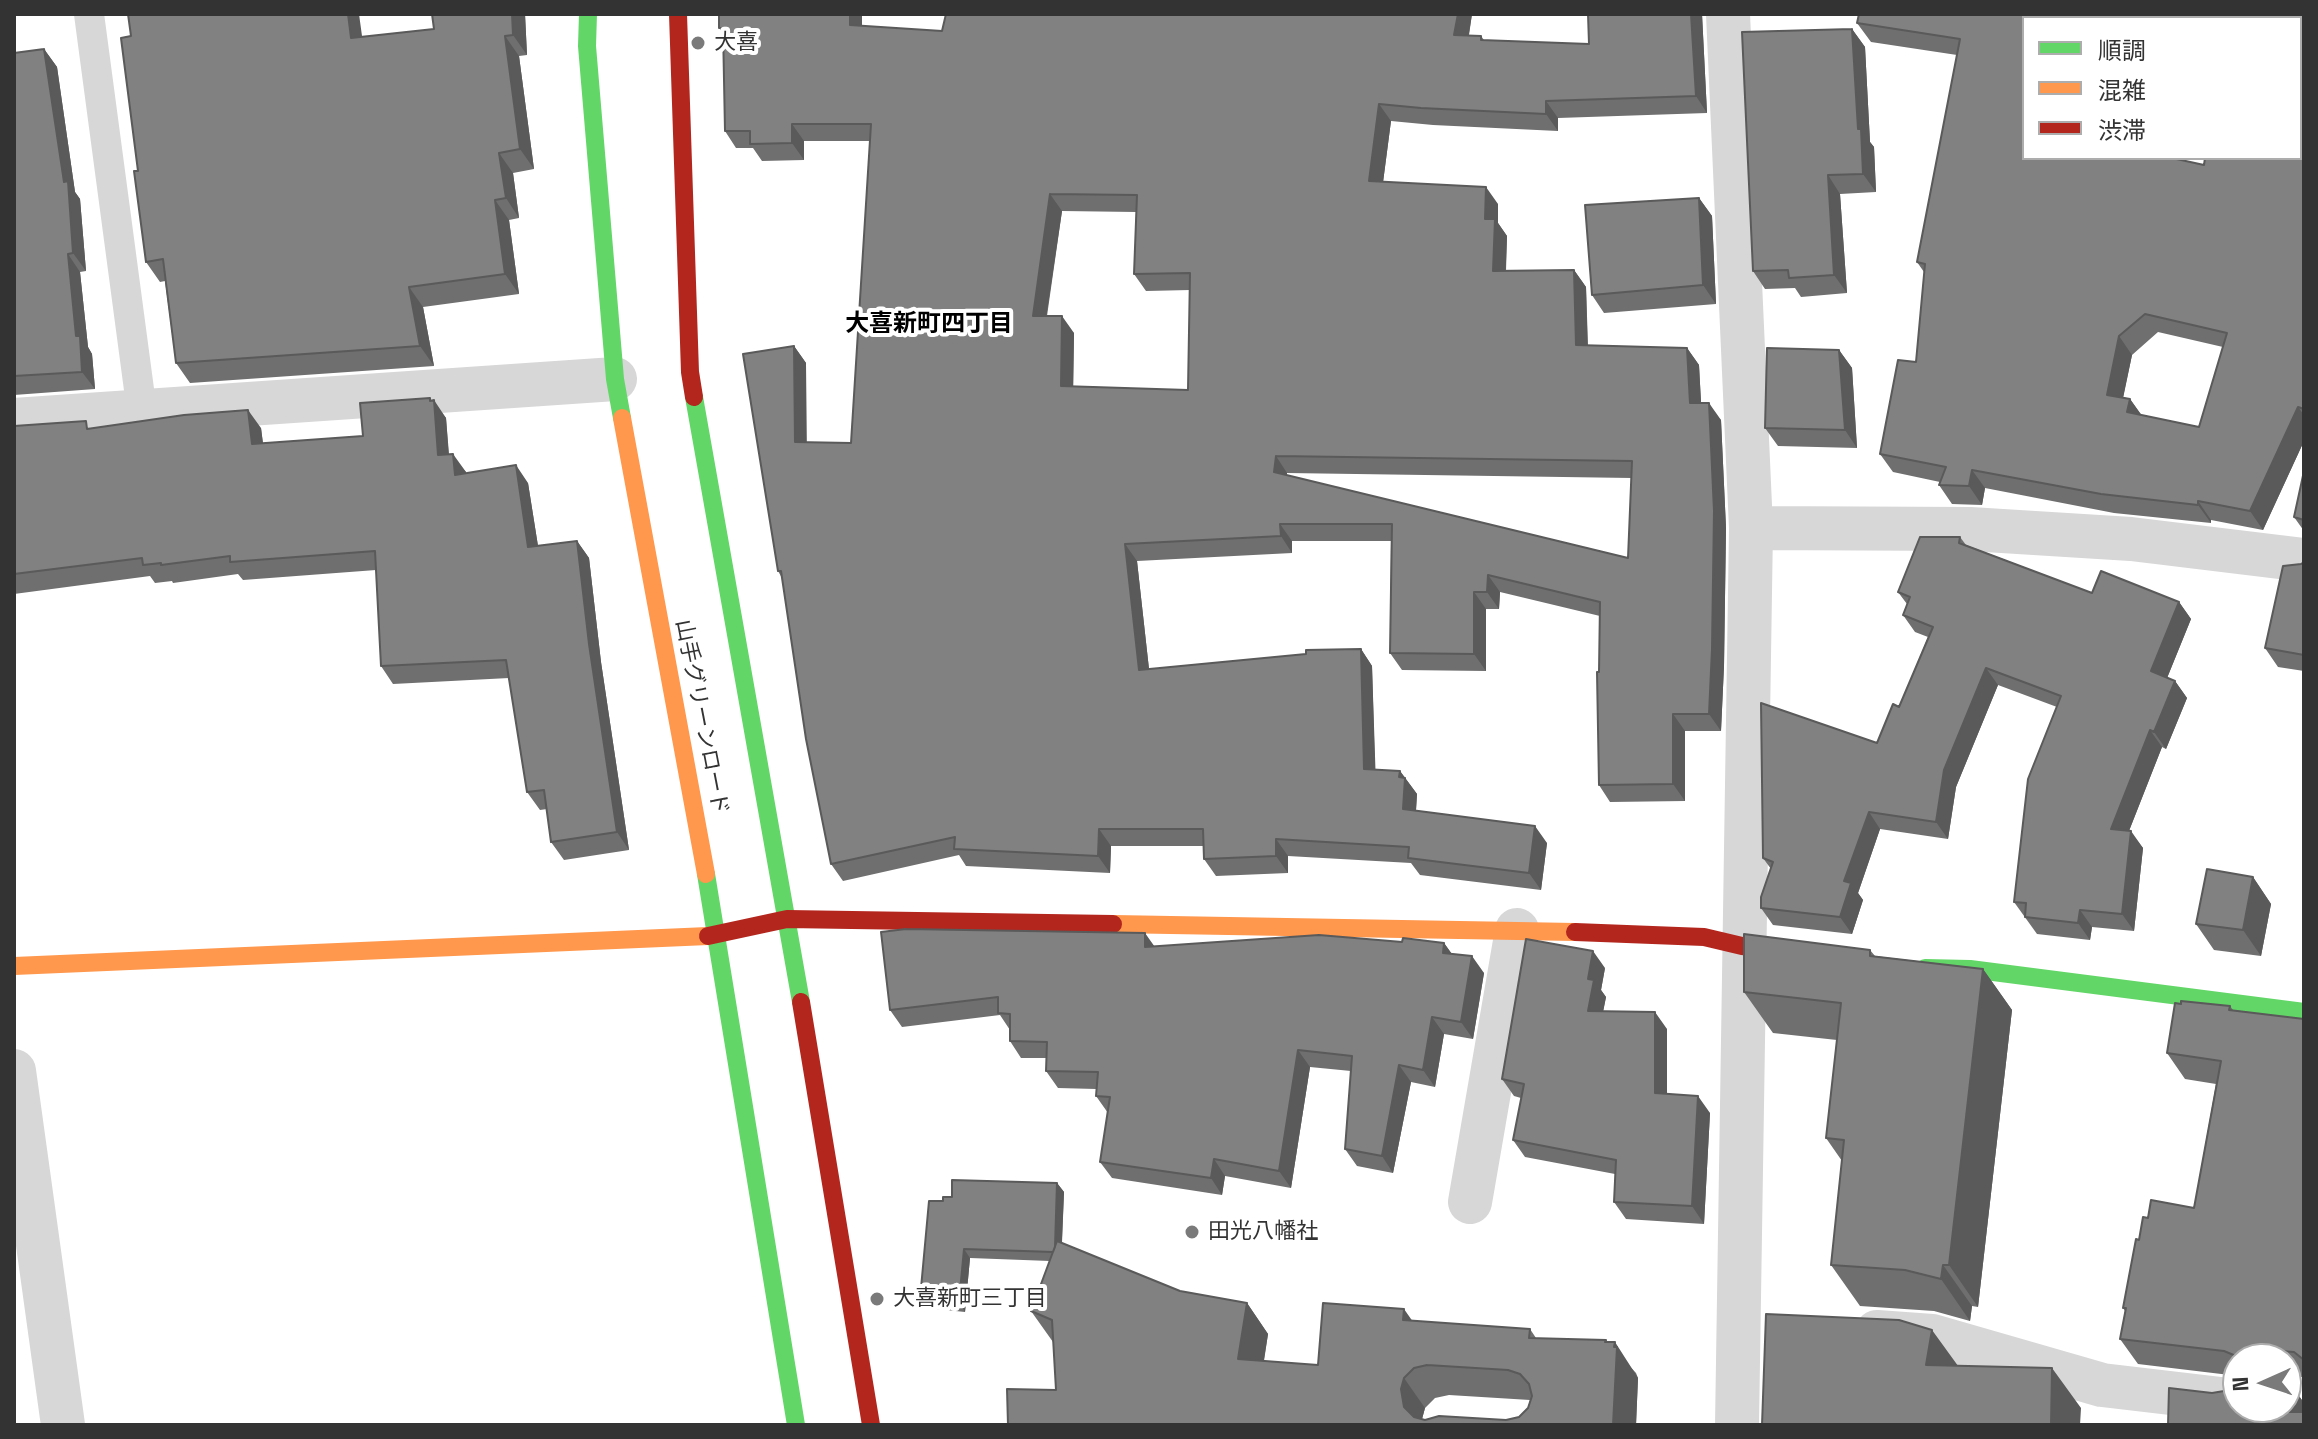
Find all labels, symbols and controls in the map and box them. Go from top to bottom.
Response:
legend [2022,16,2302,160]
place label: 大喜 [714,30,758,56]
marker: 大喜 [689,34,707,52]
text: 順調 [2098,35,2146,66]
text: 混雑 [2098,75,2146,106]
text: 渋滞 [2098,115,2146,146]
district label: 大喜新町四丁目 [845,310,1013,338]
street label: 山手グリーンロード [669,617,733,817]
place label: 田光八幡社 [1208,1219,1318,1245]
marker: 田光八幡社 [1183,1223,1201,1241]
place label: 大喜新町三丁目 [893,1286,1047,1312]
marker: 大喜新町三丁目 [868,1290,886,1308]
north arrow [2222,1343,2302,1423]
text: N [2226,1376,2254,1392]

